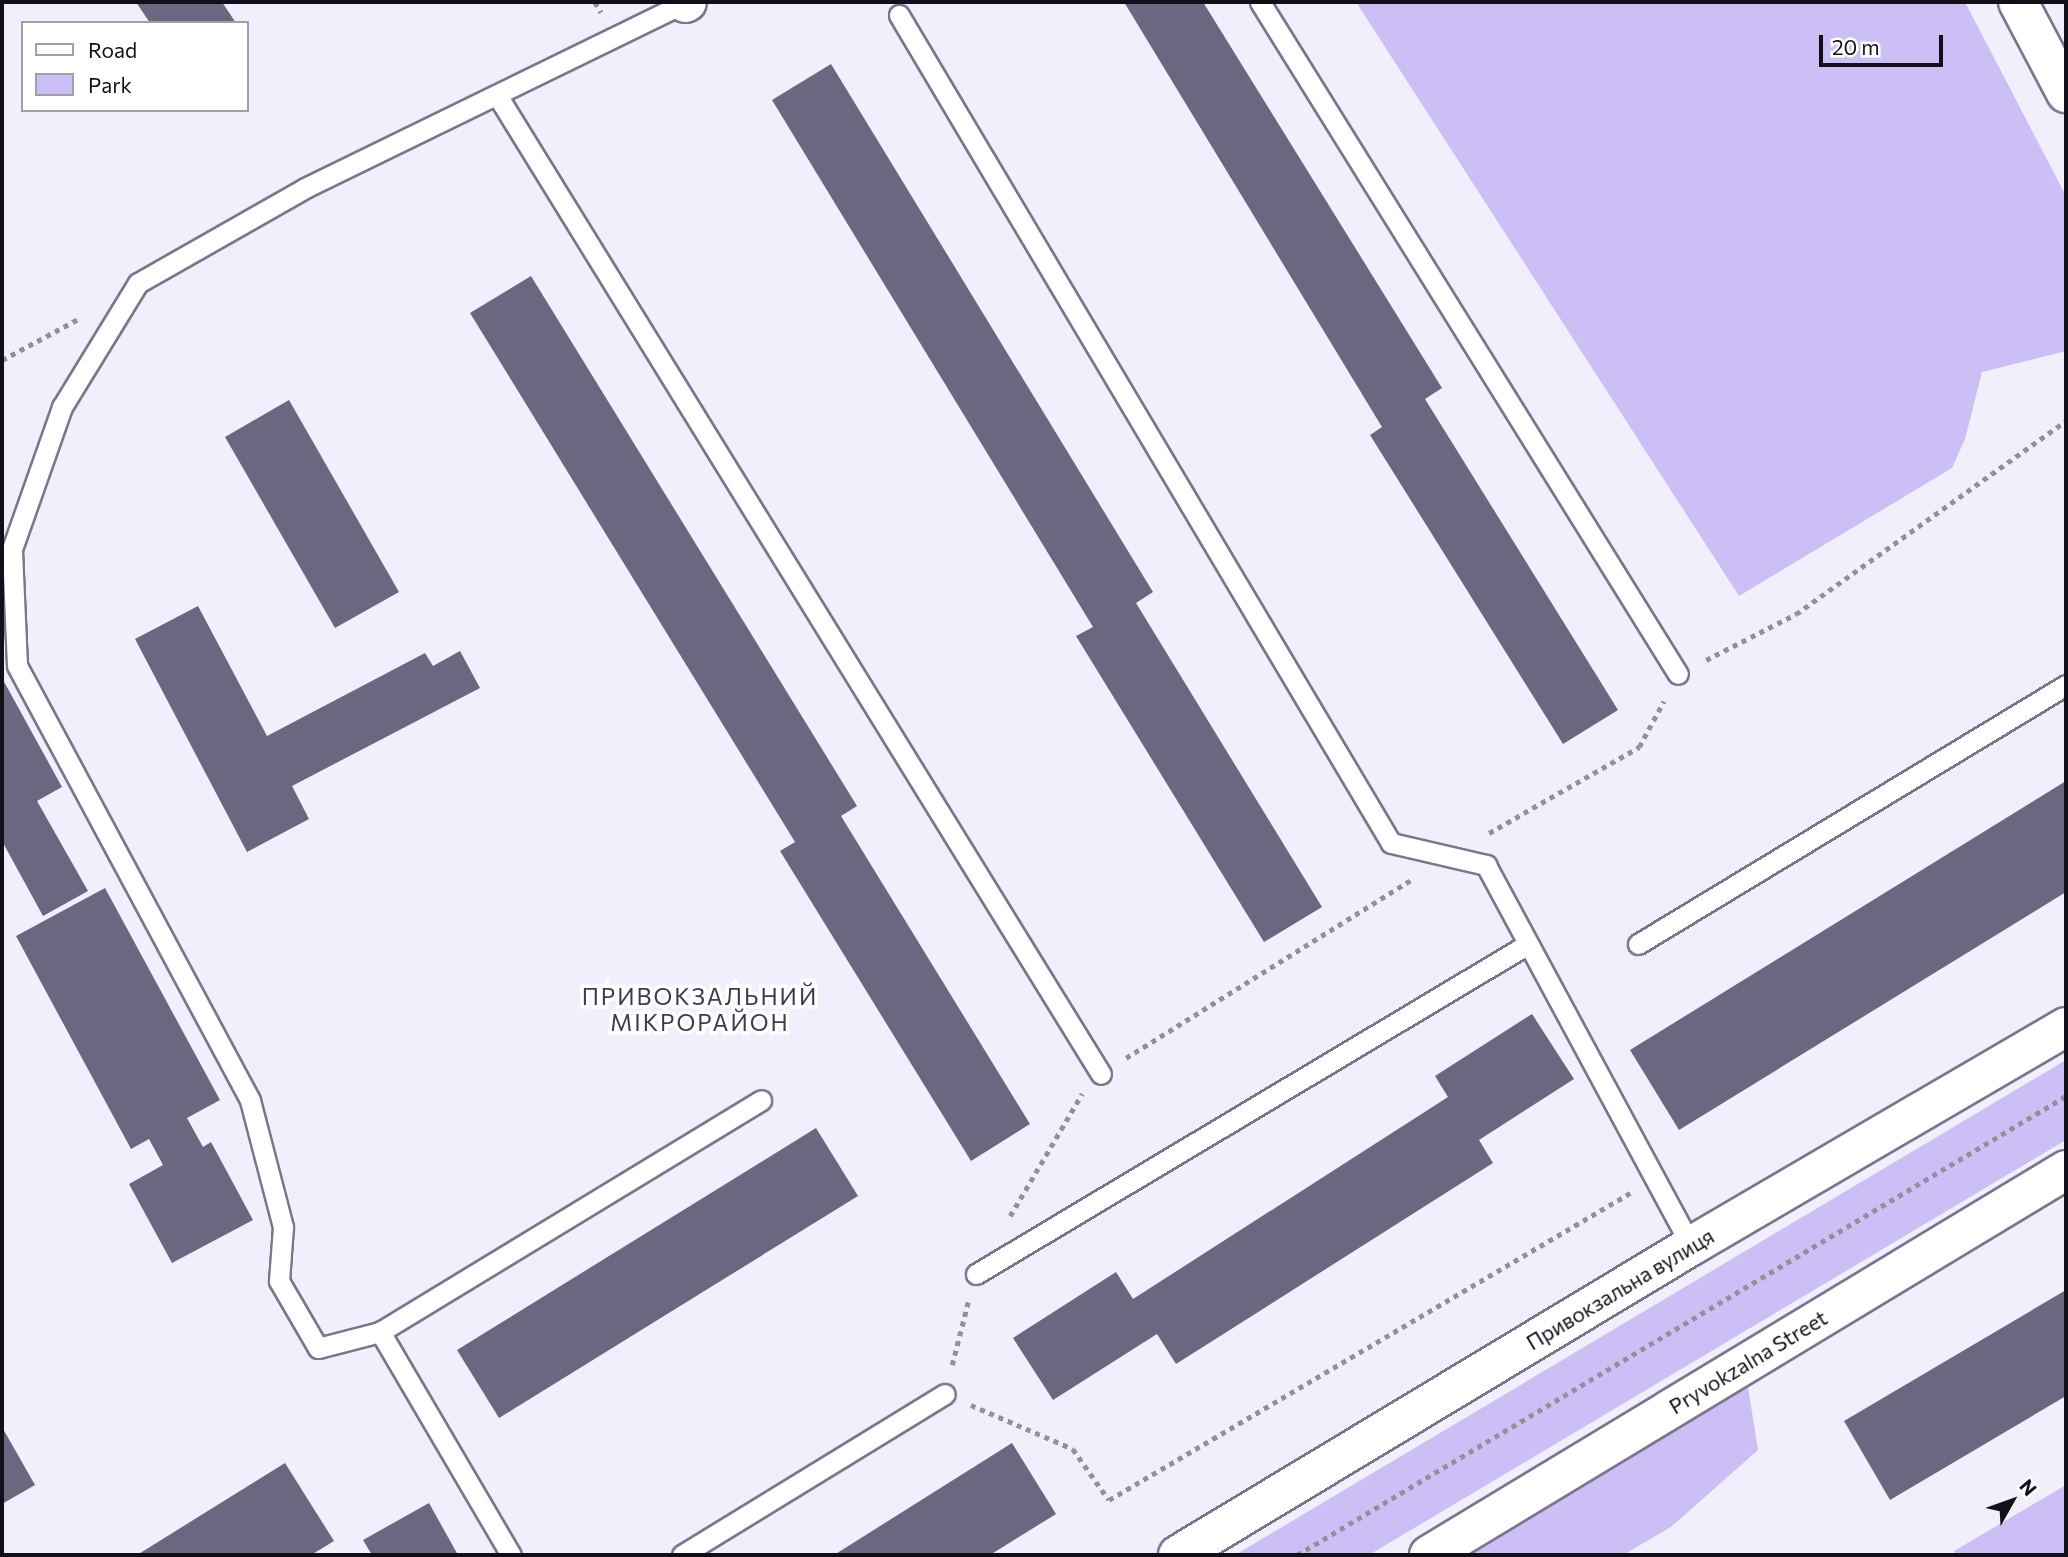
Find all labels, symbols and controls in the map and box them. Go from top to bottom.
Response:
legend [21,21,248,112]
scale bar [1823,21,1947,65]
text: 20 m [1832,34,1880,59]
text: Road [88,37,137,62]
text: Park [88,72,132,97]
district label: ПРИВОКЗАЛЬНИЙ МІКРОРАЙОН [583,982,817,1036]
street label: Привокзальна вулиця [1522,1223,1718,1355]
street label: Pryvokzalna Street [1664,1305,1832,1419]
north arrow [1977,1466,2047,1536]
text: N [2015,1474,2042,1500]

